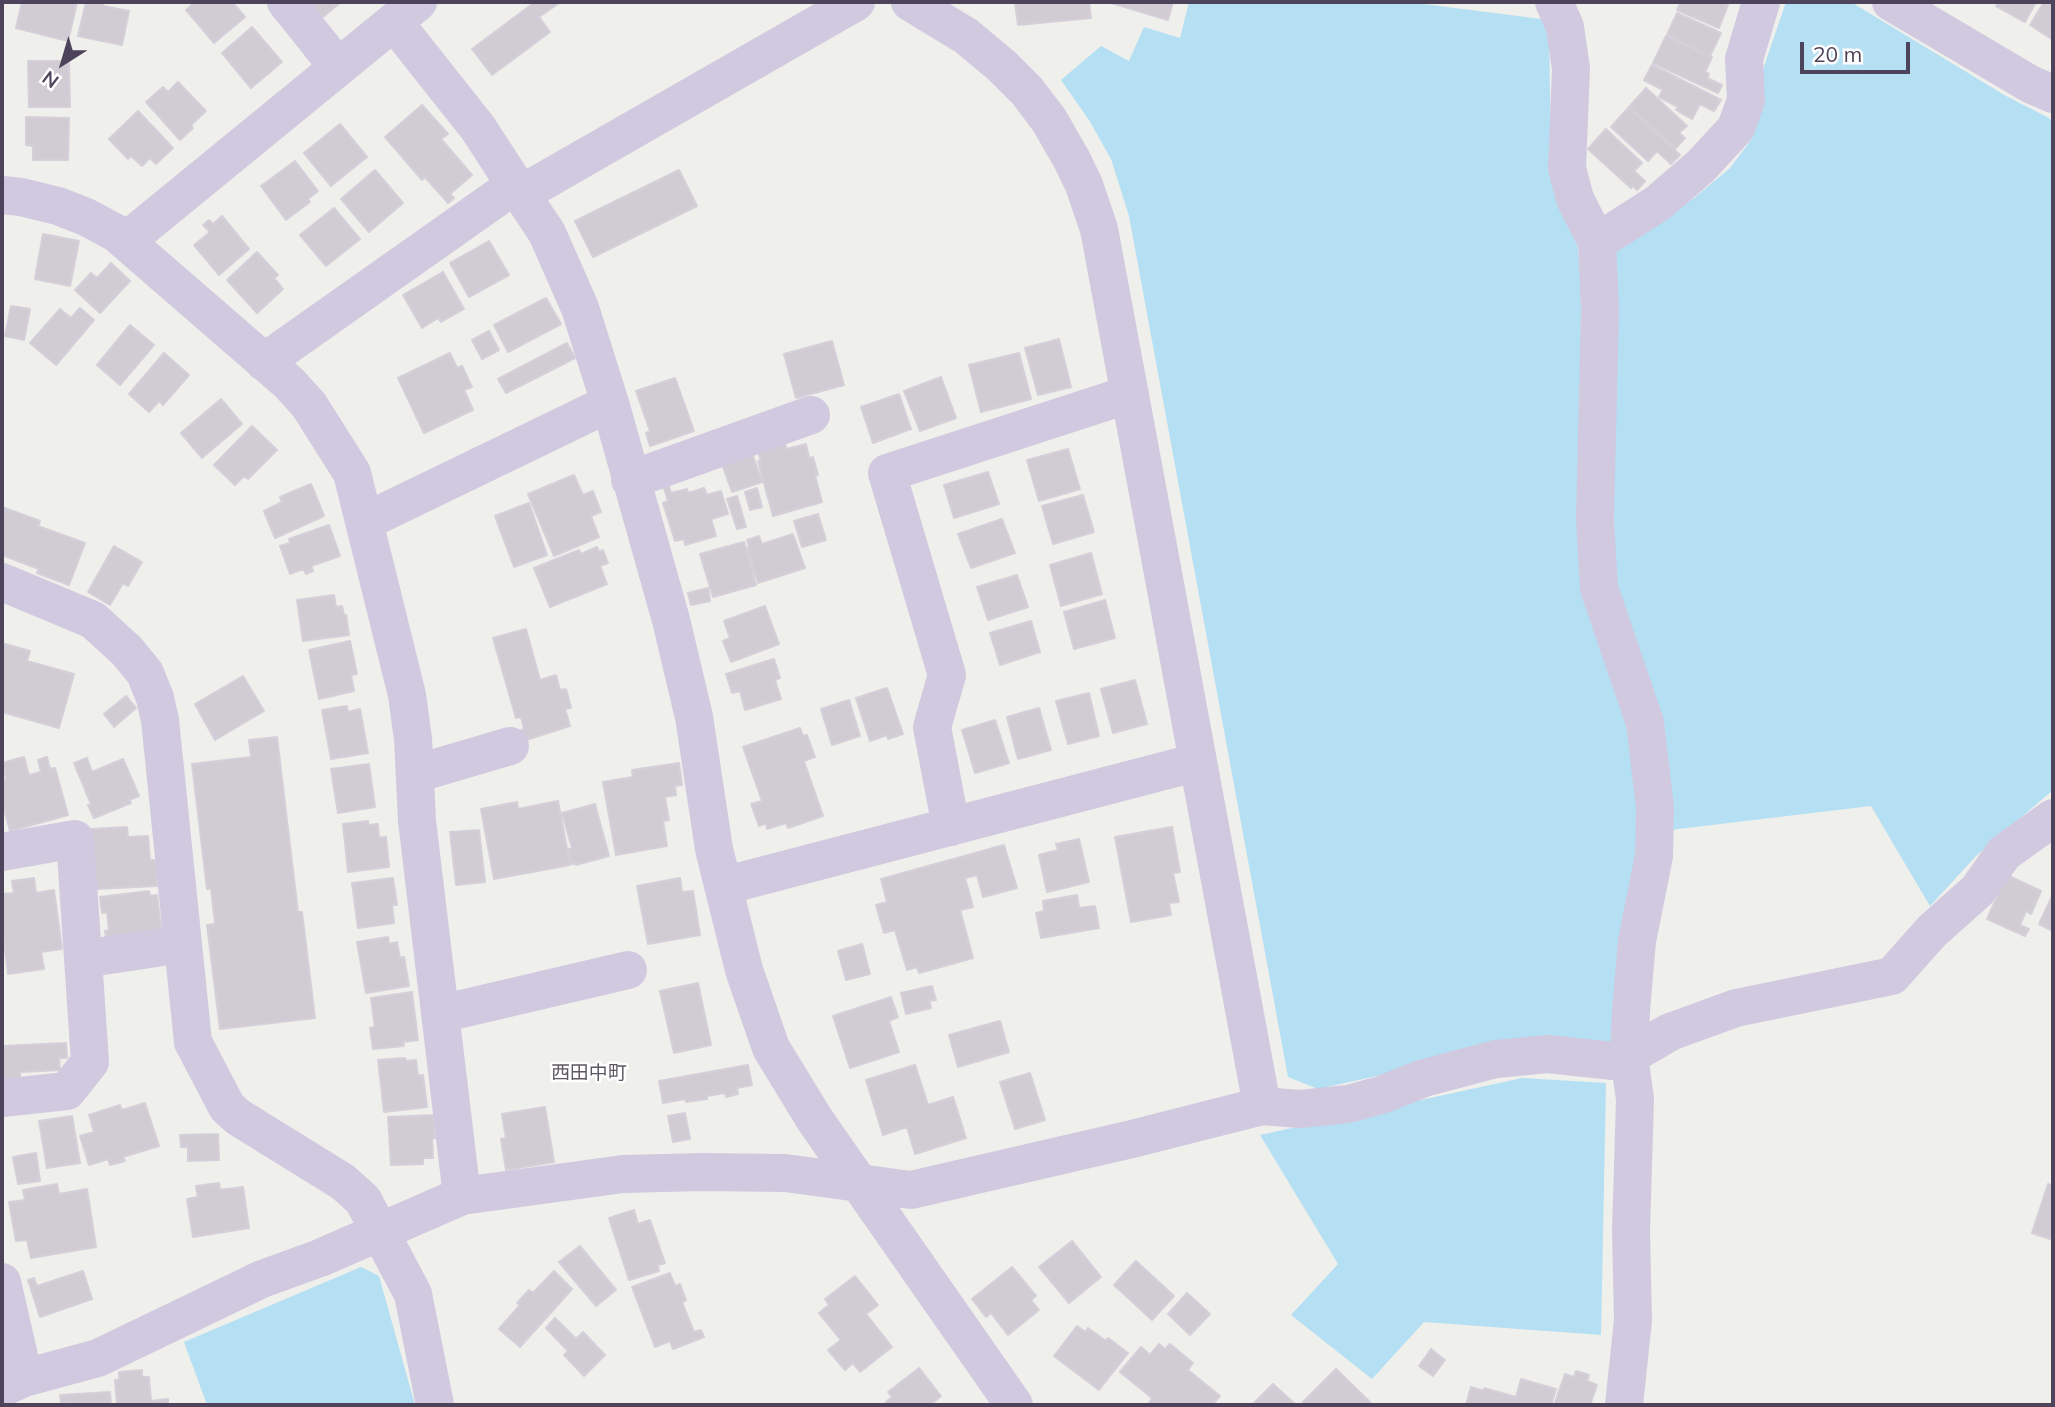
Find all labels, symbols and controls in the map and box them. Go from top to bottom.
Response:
north arrow [28,28,98,98]
scale bar [1803,28,1913,72]
text: 20 m [1813,41,1862,67]
text: N [37,66,63,94]
district label: 西田中町 [551,1062,627,1084]

